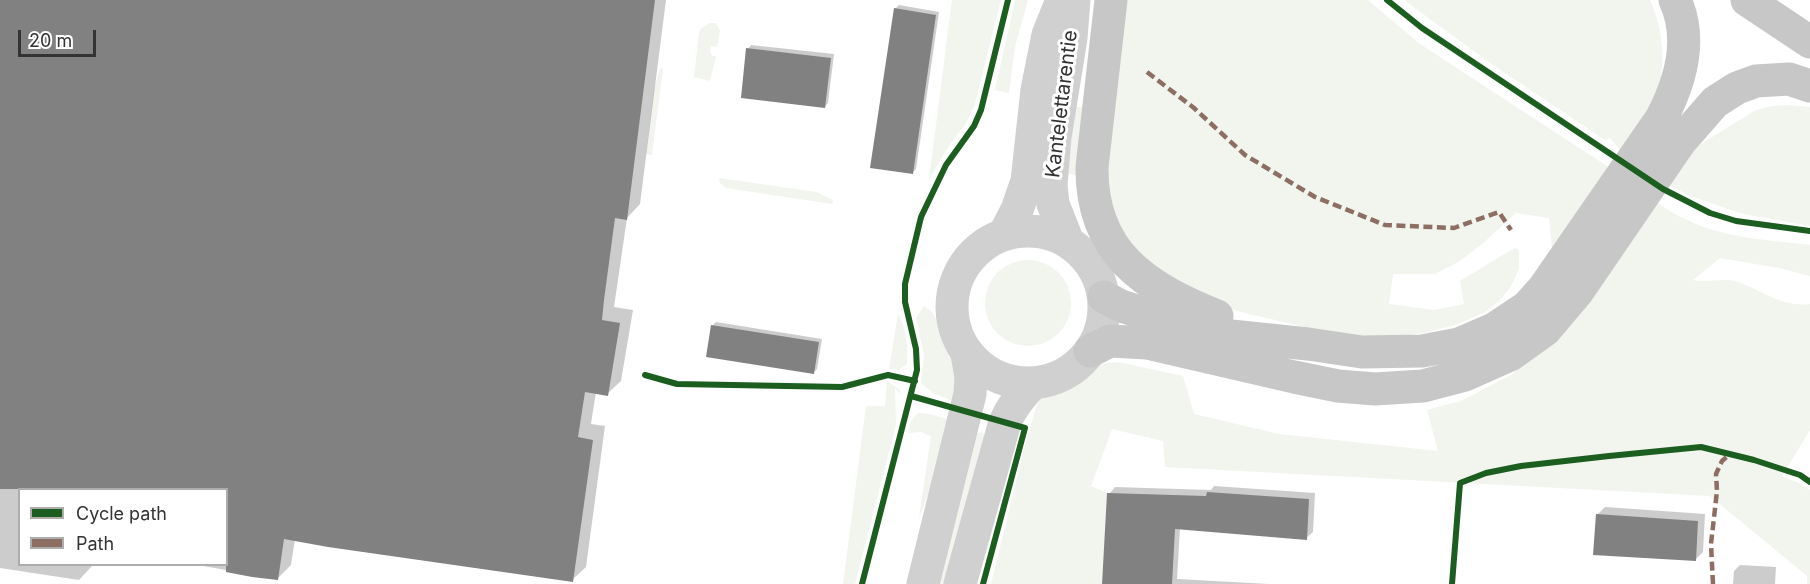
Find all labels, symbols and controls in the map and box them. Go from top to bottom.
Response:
scale bar [21,18,99,56]
street label: Kantelettarentie [1041,29,1083,179]
text: 20 m [29,30,72,51]
legend [18,488,228,566]
text: Cycle path [76,503,167,524]
text: Path [76,533,114,554]

